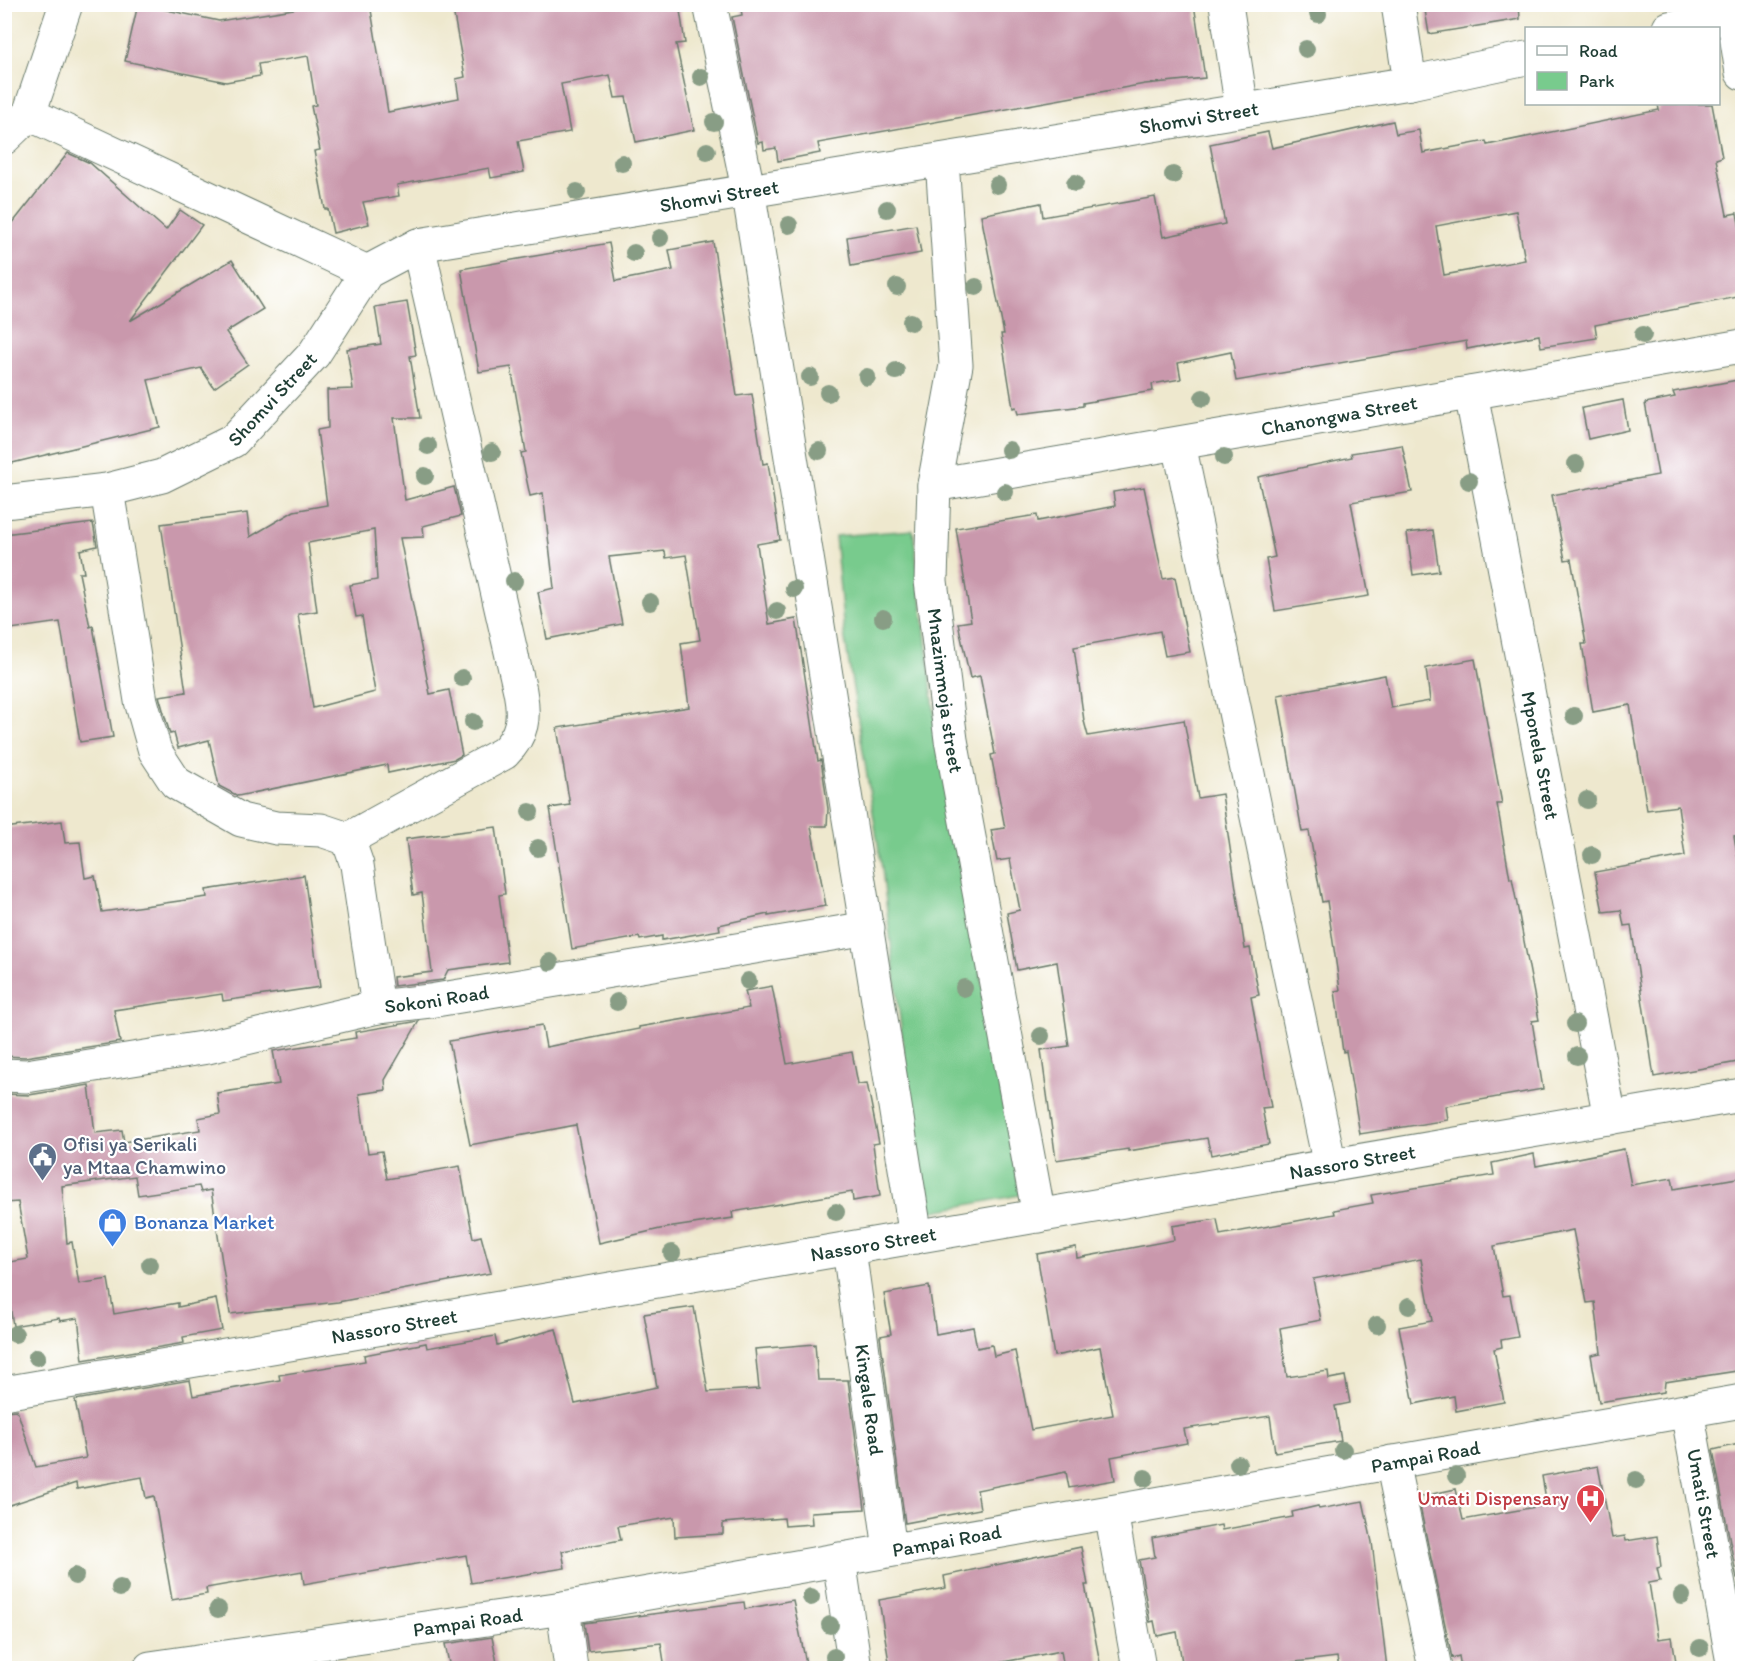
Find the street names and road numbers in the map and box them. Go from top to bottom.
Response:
street label: Shomvi Street [1138,96,1260,139]
street label: Shomvi Street [658,174,780,217]
street label: Shomvi Street [222,347,322,451]
street label: Chanongwa Street [1259,390,1420,441]
street label: Mnazimmoja street [923,607,969,775]
street label: Mponela Street [1516,689,1565,822]
street label: Sokoni Road [383,979,491,1018]
street label: Nassoro Street [1287,1139,1417,1184]
street label: Nassoro Street [808,1221,938,1267]
street label: Nassoro Street [329,1303,459,1349]
street label: Kingale Road [850,1342,889,1457]
street label: Pampai Road [1369,1435,1482,1478]
street label: Umati Street [1682,1447,1726,1561]
street label: Pampai Road [890,1519,1003,1562]
street label: Pampai Road [411,1602,524,1642]

